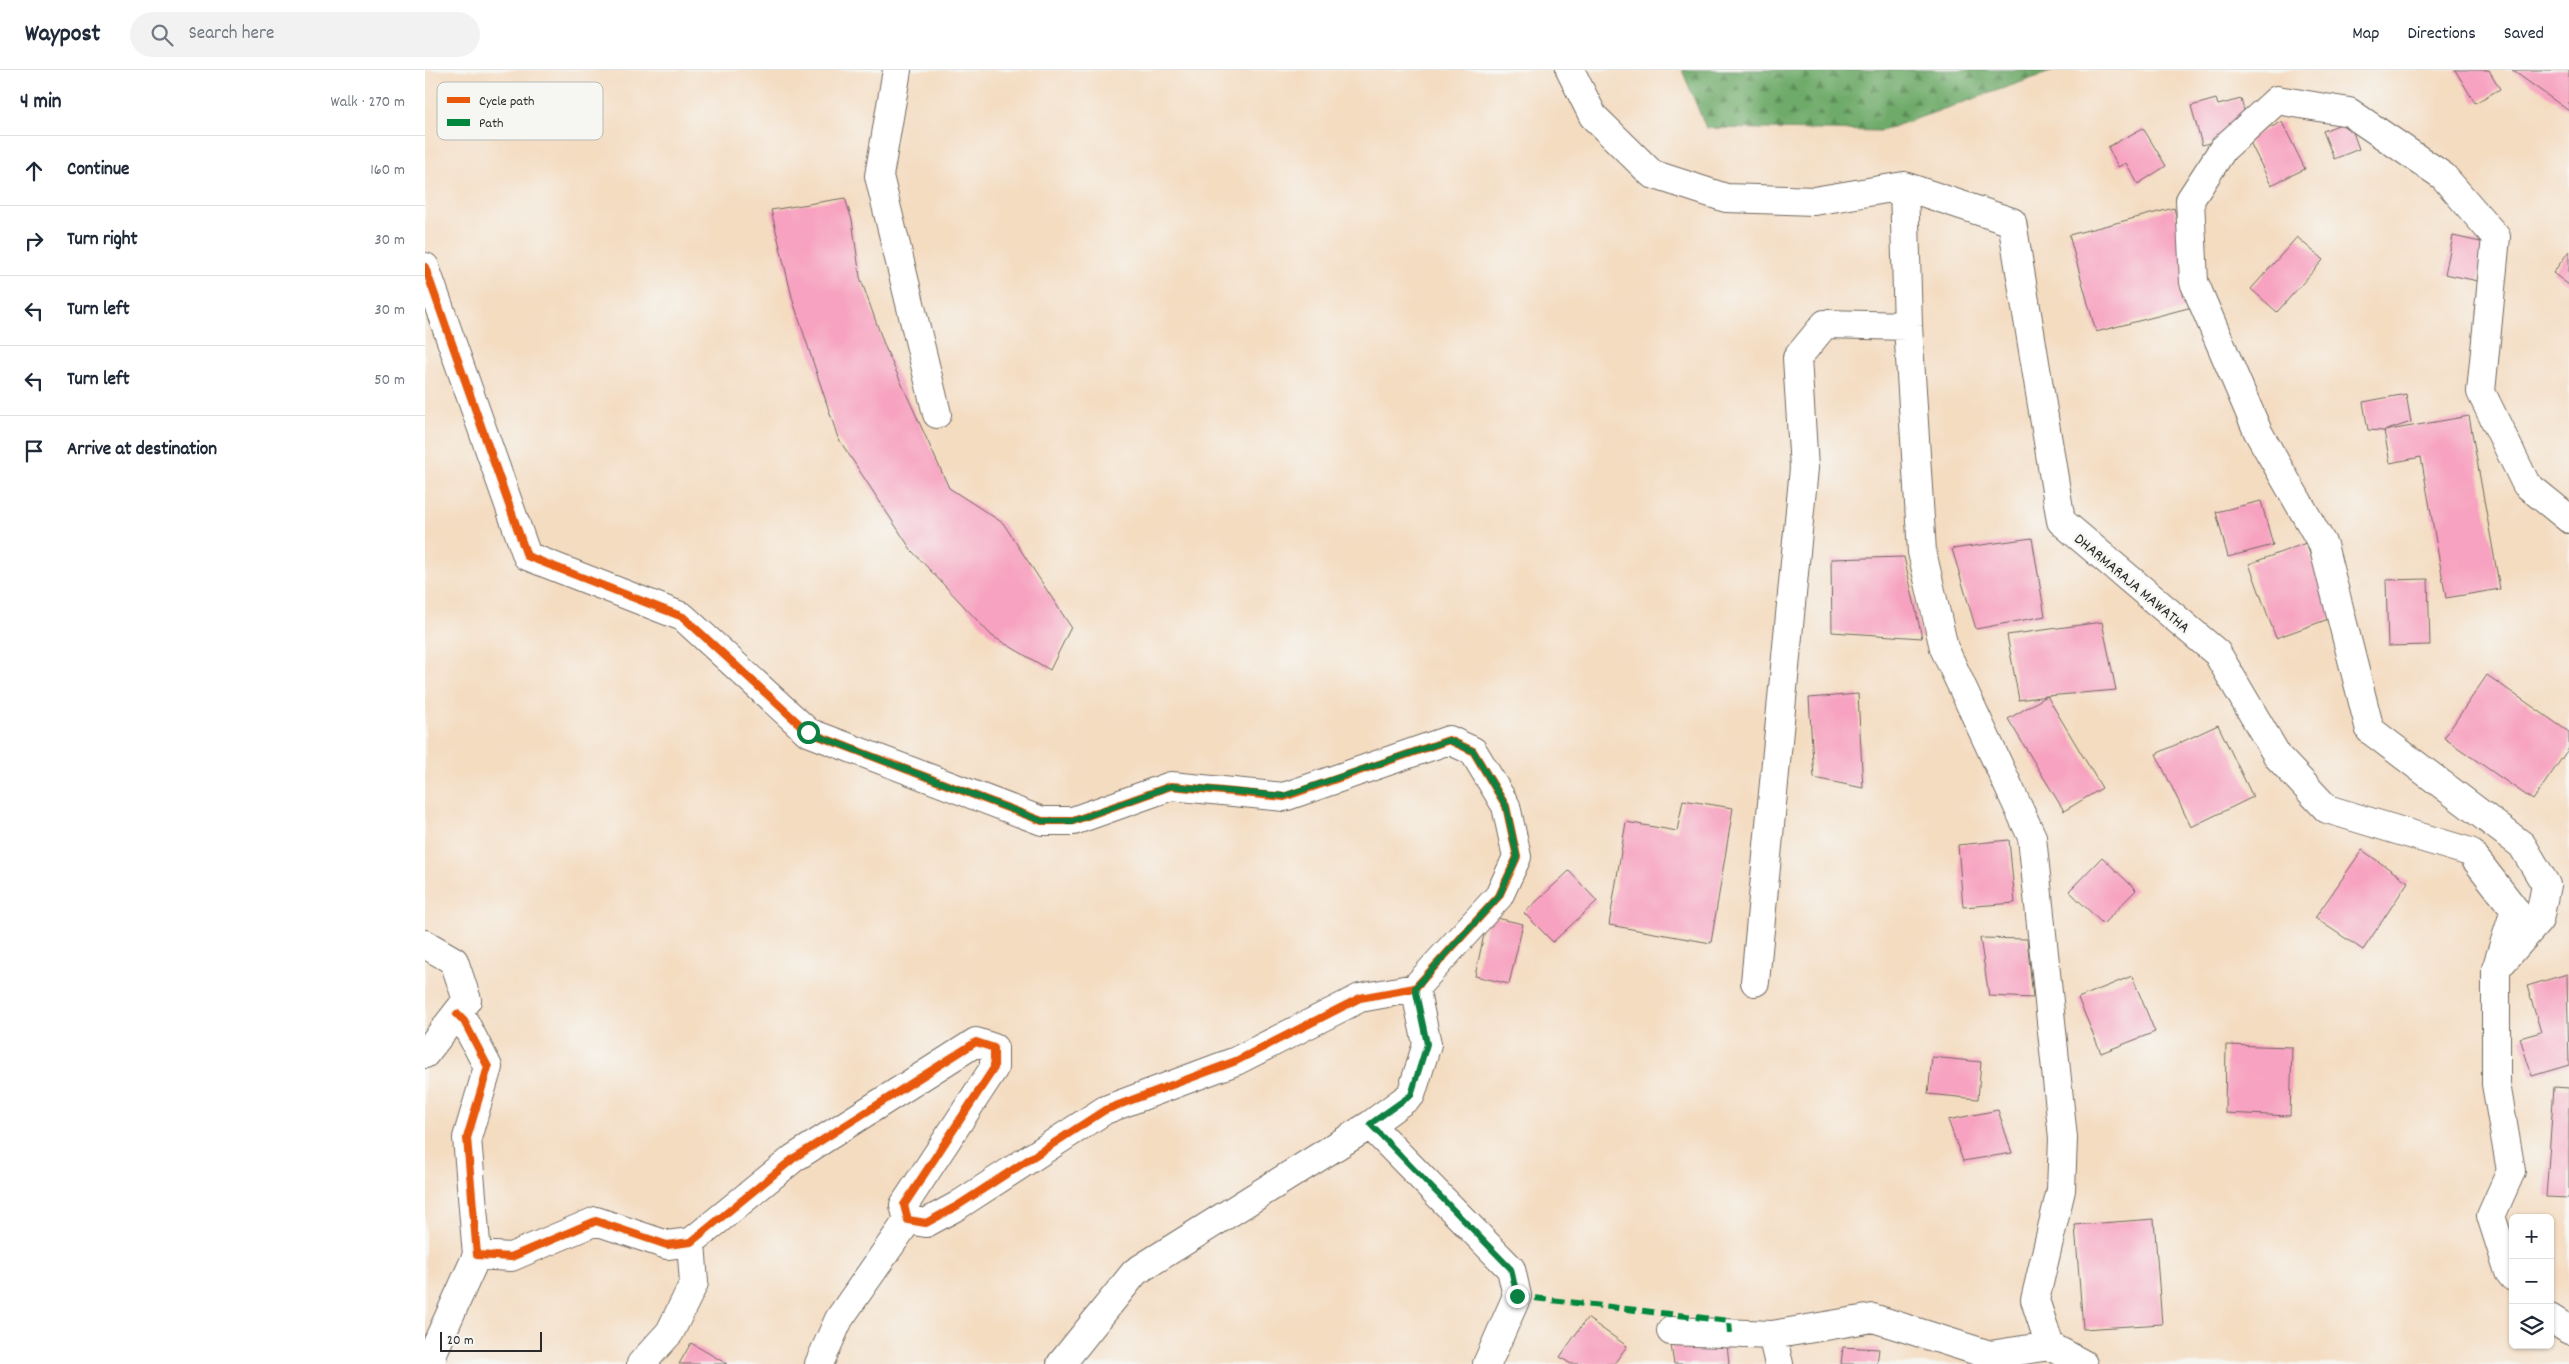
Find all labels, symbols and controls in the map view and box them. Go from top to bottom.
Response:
search box [130,12,480,57]
text: Waypost [25,18,100,52]
icon: search [148,21,176,49]
text: Search here [188,21,274,48]
text: Map [2352,22,2379,47]
text: Directions [2407,22,2476,47]
text: Saved [2504,22,2544,47]
legend [437,82,603,140]
text: 4 min [20,88,62,118]
text: Walk · 270 m [330,91,405,114]
text: Cycle path [479,92,535,112]
text: Path [479,114,504,134]
icon: ahead [20,157,48,185]
text: Continue [67,157,129,184]
text: 160 m [370,159,405,182]
icon: right [20,227,48,255]
text: Turn right [67,227,138,254]
text: 30 m [375,229,405,252]
icon: left [20,297,48,325]
text: Turn left [67,297,130,324]
text: 30 m [375,299,405,322]
icon: left [20,367,48,395]
text: Turn left [67,367,130,394]
text: 50 m [374,369,405,392]
icon: arrive [20,437,48,465]
text: Arrive at destination [67,437,217,464]
street label: DHARMARAJA MAWATHA [2068,528,2195,640]
route start [797,721,820,744]
map controls [2509,1214,2554,1349]
button: + [2509,1214,2554,1259]
button: − [2509,1259,2554,1304]
route end [1506,1285,1529,1308]
button: layers [2509,1304,2554,1349]
scale bar [440,1329,543,1352]
text: 20 m [447,1331,474,1351]

